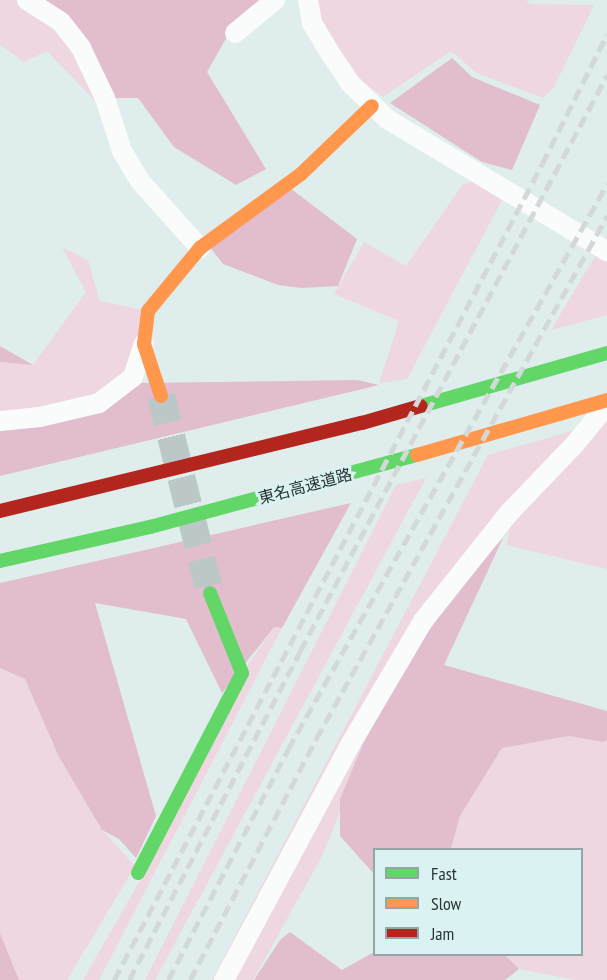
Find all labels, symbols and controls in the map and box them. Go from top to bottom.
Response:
street label: 東名高速道路 [256,464,354,508]
legend [373,848,583,956]
text: Fast [431,862,457,885]
text: Slow [431,892,461,915]
text: Jam [431,922,454,945]

